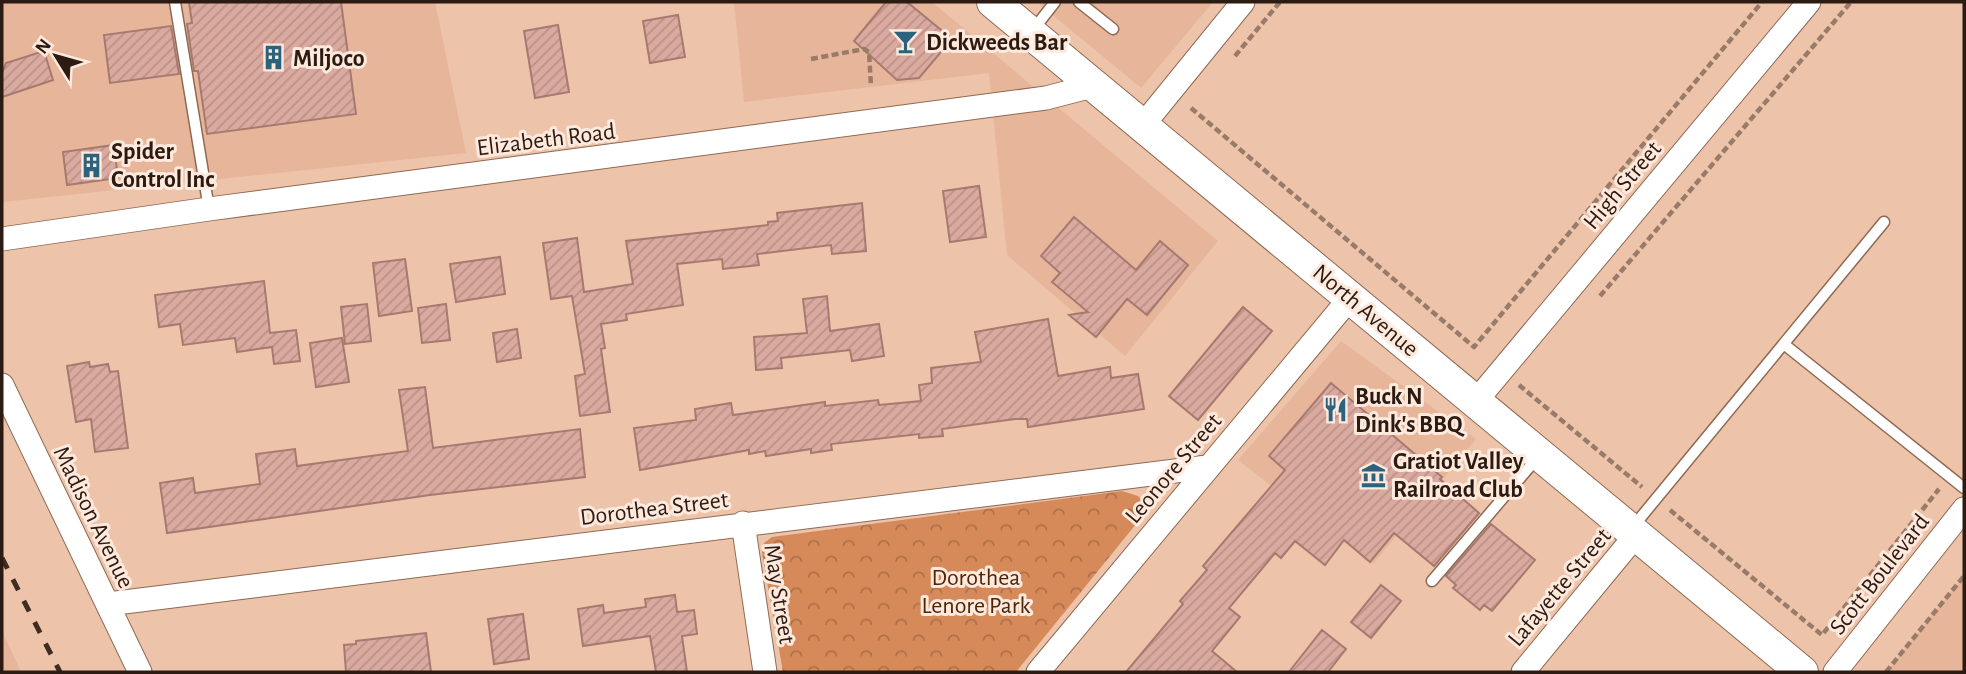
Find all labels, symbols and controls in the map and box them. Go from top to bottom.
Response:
north arrow [21,21,91,91]
bar icon: Dickweeds Bar [892,28,920,56]
place label: Dickweeds Bar [926,31,1068,55]
text: N [32,36,55,58]
building icon: Miljoco [259,44,287,72]
place label: Miljoco [293,47,365,71]
street label: Elizabeth Road [475,120,617,160]
street label: High Street [1579,137,1667,234]
place label: Spider Control Inc [111,140,215,192]
building icon: Spider Control Inc [77,151,105,179]
street label: North Avenue [1308,260,1423,362]
place label: Buck N Dink's BBQ [1355,385,1465,437]
restaurant icon: Buck N Dink's BBQ [1321,396,1349,424]
street label: Leonore Street [1121,409,1227,528]
street label: Madison Avenue [48,443,138,592]
place label: Gratiot Valley Railroad Club [1393,450,1524,502]
museum icon: Gratiot Valley Railroad Club [1359,461,1387,489]
street label: Dorothea Street [579,488,730,530]
street label: Scott Boulevard [1826,510,1934,639]
street label: Lafayette Street [1504,524,1616,651]
street label: May Street [759,543,799,646]
park label: Dorothea Lenore Park [922,566,1030,618]

